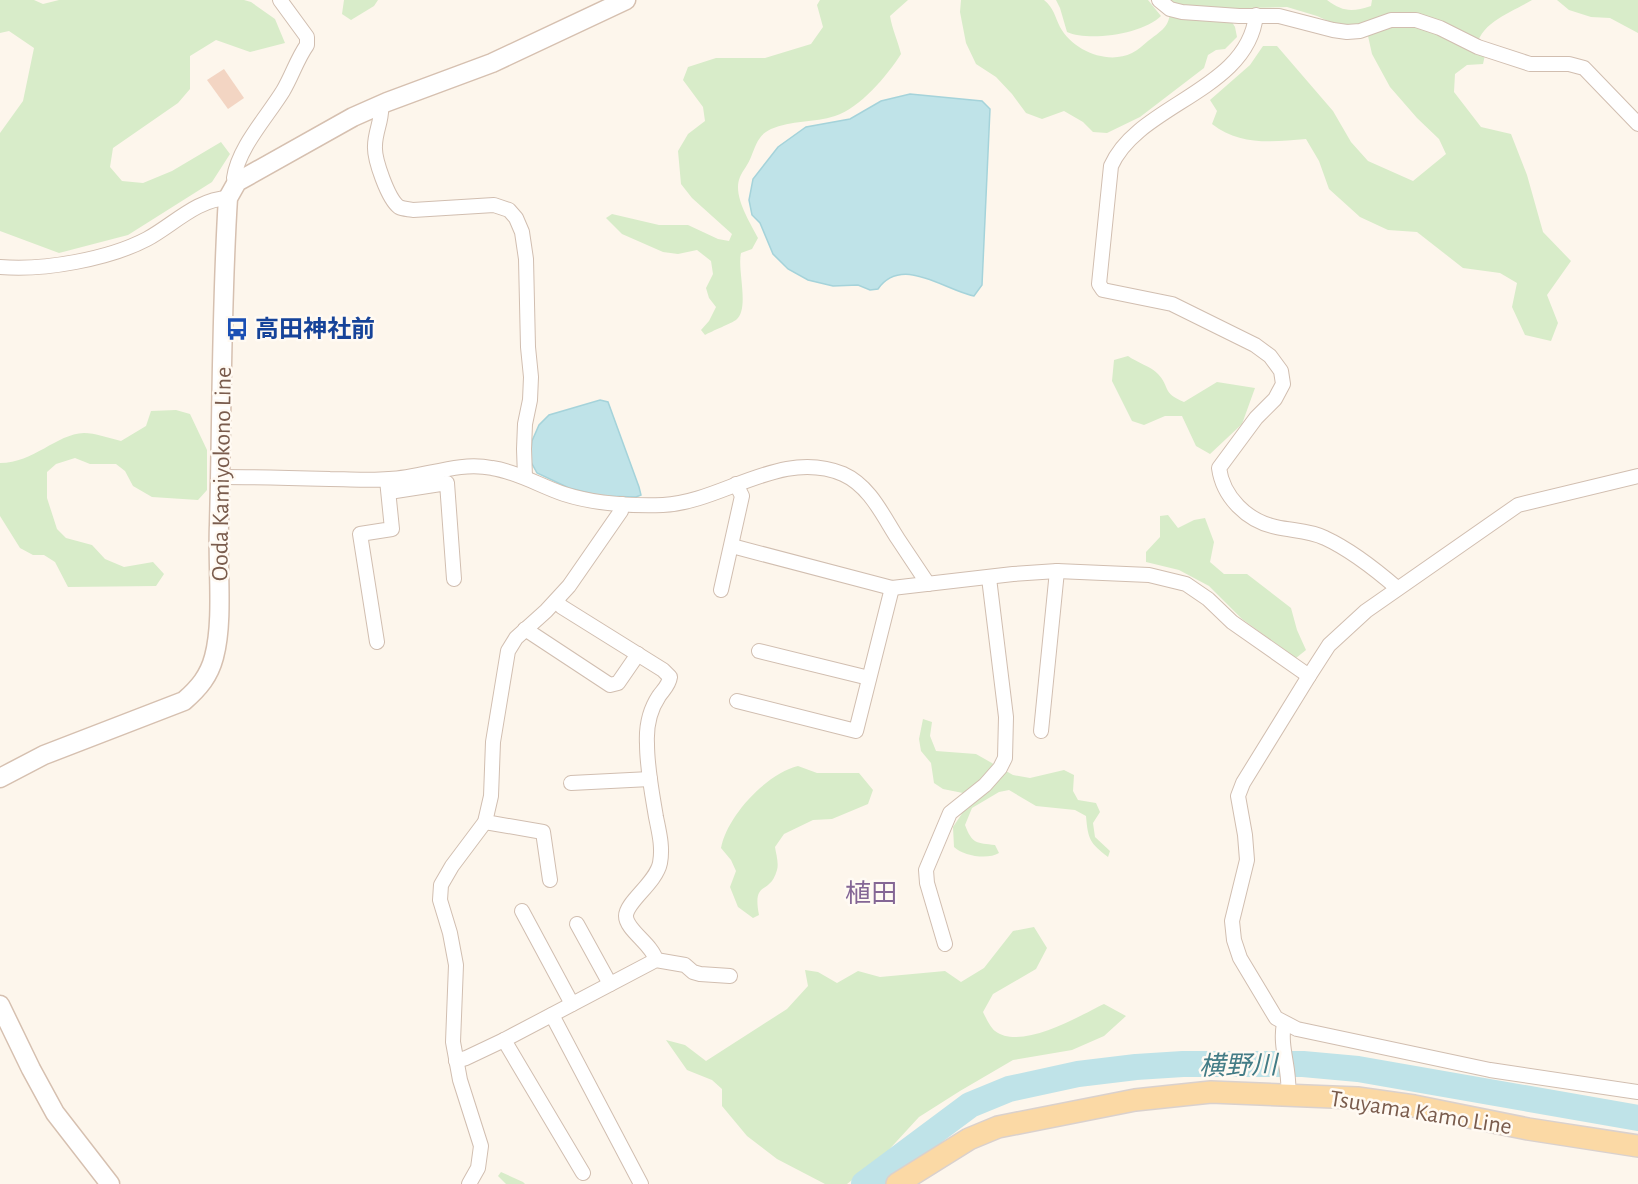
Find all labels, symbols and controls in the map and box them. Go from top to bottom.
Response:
bus stop icon: 高田神社前 [224,316,250,342]
place label: 高田神社前 [255,316,375,342]
street label: Ooda Kamiyokono Line [208,367,236,581]
district label: 植田 [845,880,897,907]
water label: 横野川 [1199,1051,1280,1080]
street label: Tsuyama Kamo Line [1328,1087,1514,1139]

